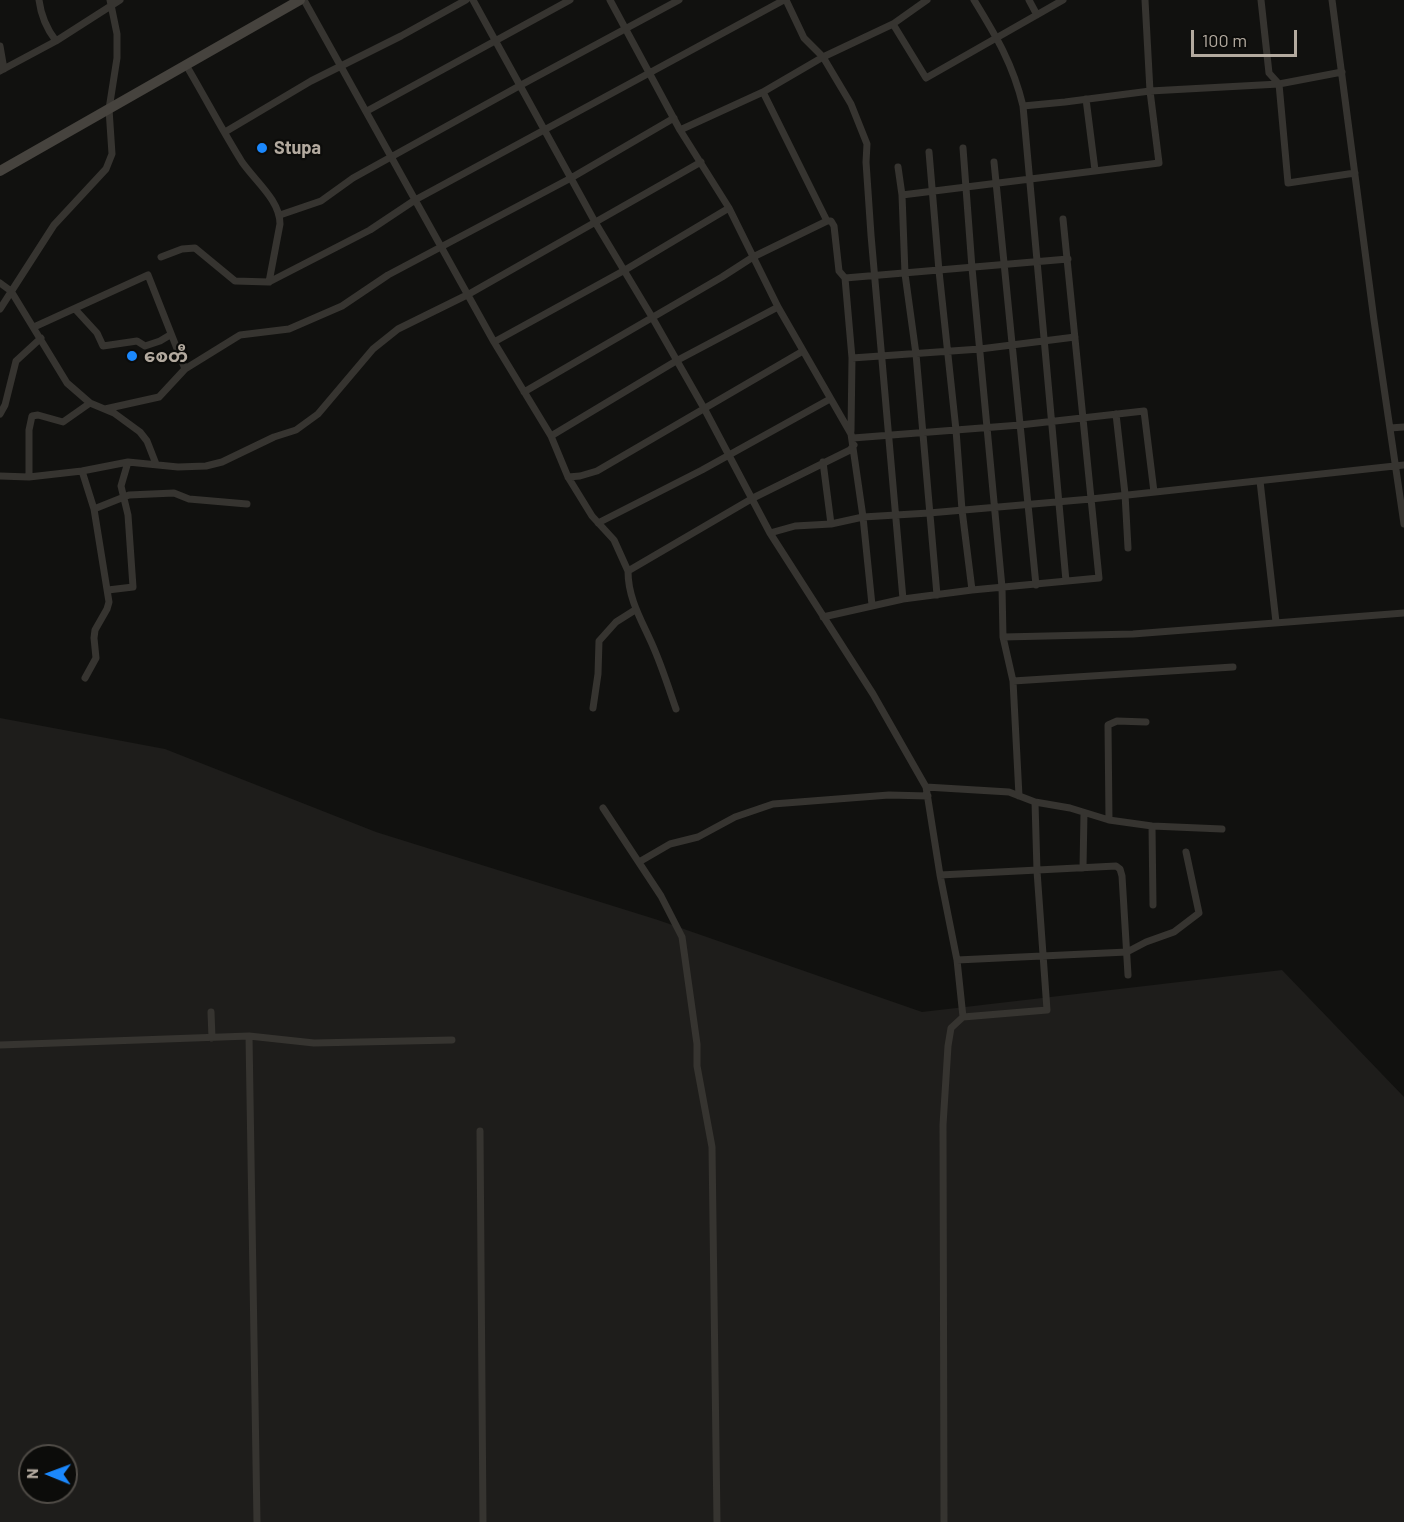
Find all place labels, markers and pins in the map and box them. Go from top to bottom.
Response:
place label: Stupa [274,137,321,159]
marker: Stupa [255,141,269,155]
place label: စေတီ [144,345,188,367]
marker: စေတီ [125,349,139,363]

